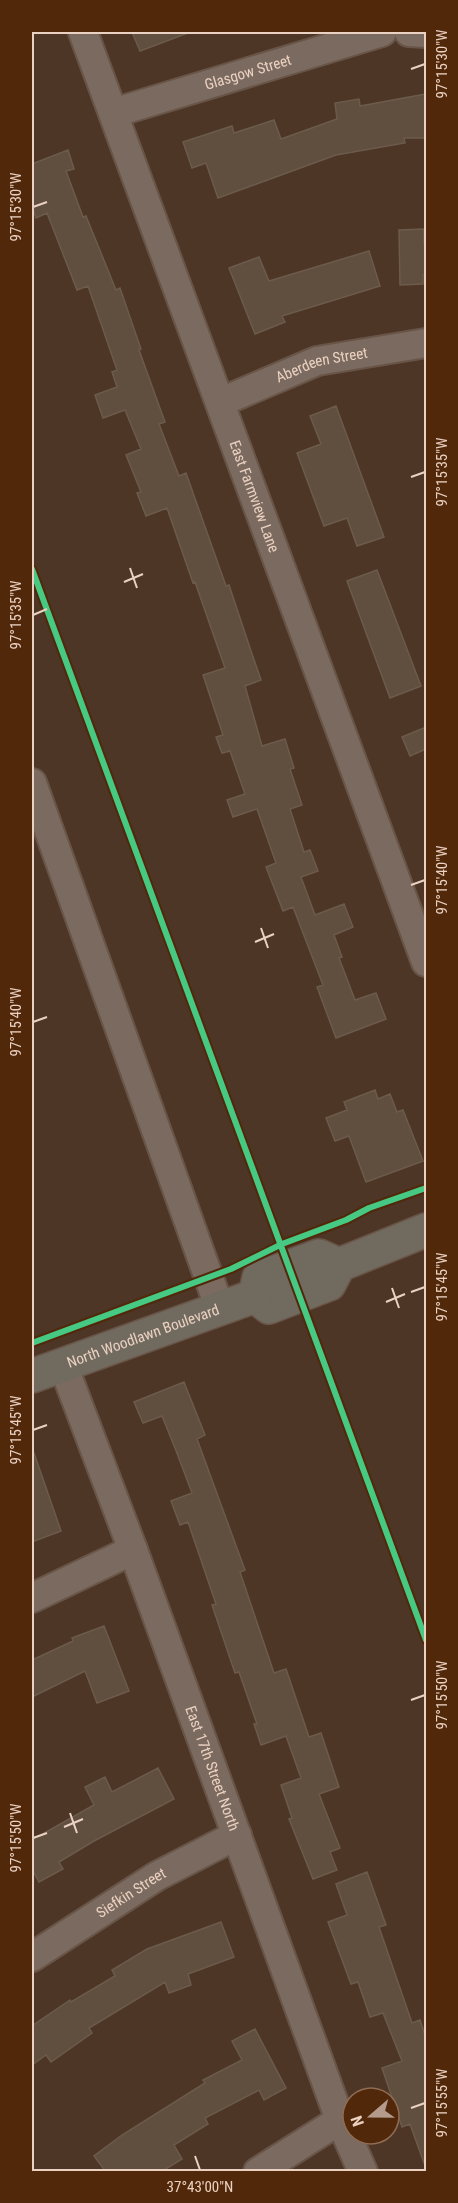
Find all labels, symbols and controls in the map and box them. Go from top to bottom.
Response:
text: 97°15'30"W [433,29,451,98]
street label: Glasgow Street [202,51,294,94]
text: 97°15'30"W [7,172,25,241]
street label: Aberdeen Street [273,344,369,387]
text: 97°15'35"W [433,437,451,506]
street label: East Farmview Lane [225,438,283,555]
text: 97°15'35"W [7,580,25,649]
text: 97°15'40"W [433,845,451,914]
text: 97°15'40"W [7,987,25,1056]
text: 97°15'45"W [433,1252,451,1321]
street label: North Woodlawn Boulevard [64,1301,222,1372]
text: 97°15'45"W [7,1395,25,1464]
text: 97°15'50"W [433,1660,451,1729]
street label: East 17th Street North [181,1703,243,1833]
text: 97°15'50"W [7,1803,25,1872]
street label: Siefkin Street [93,1864,169,1922]
text: 97°15'55"W [433,2068,451,2137]
north arrow [341,2086,401,2146]
text: N [347,2113,368,2129]
text: 37°43'00"N [167,2178,233,2196]

